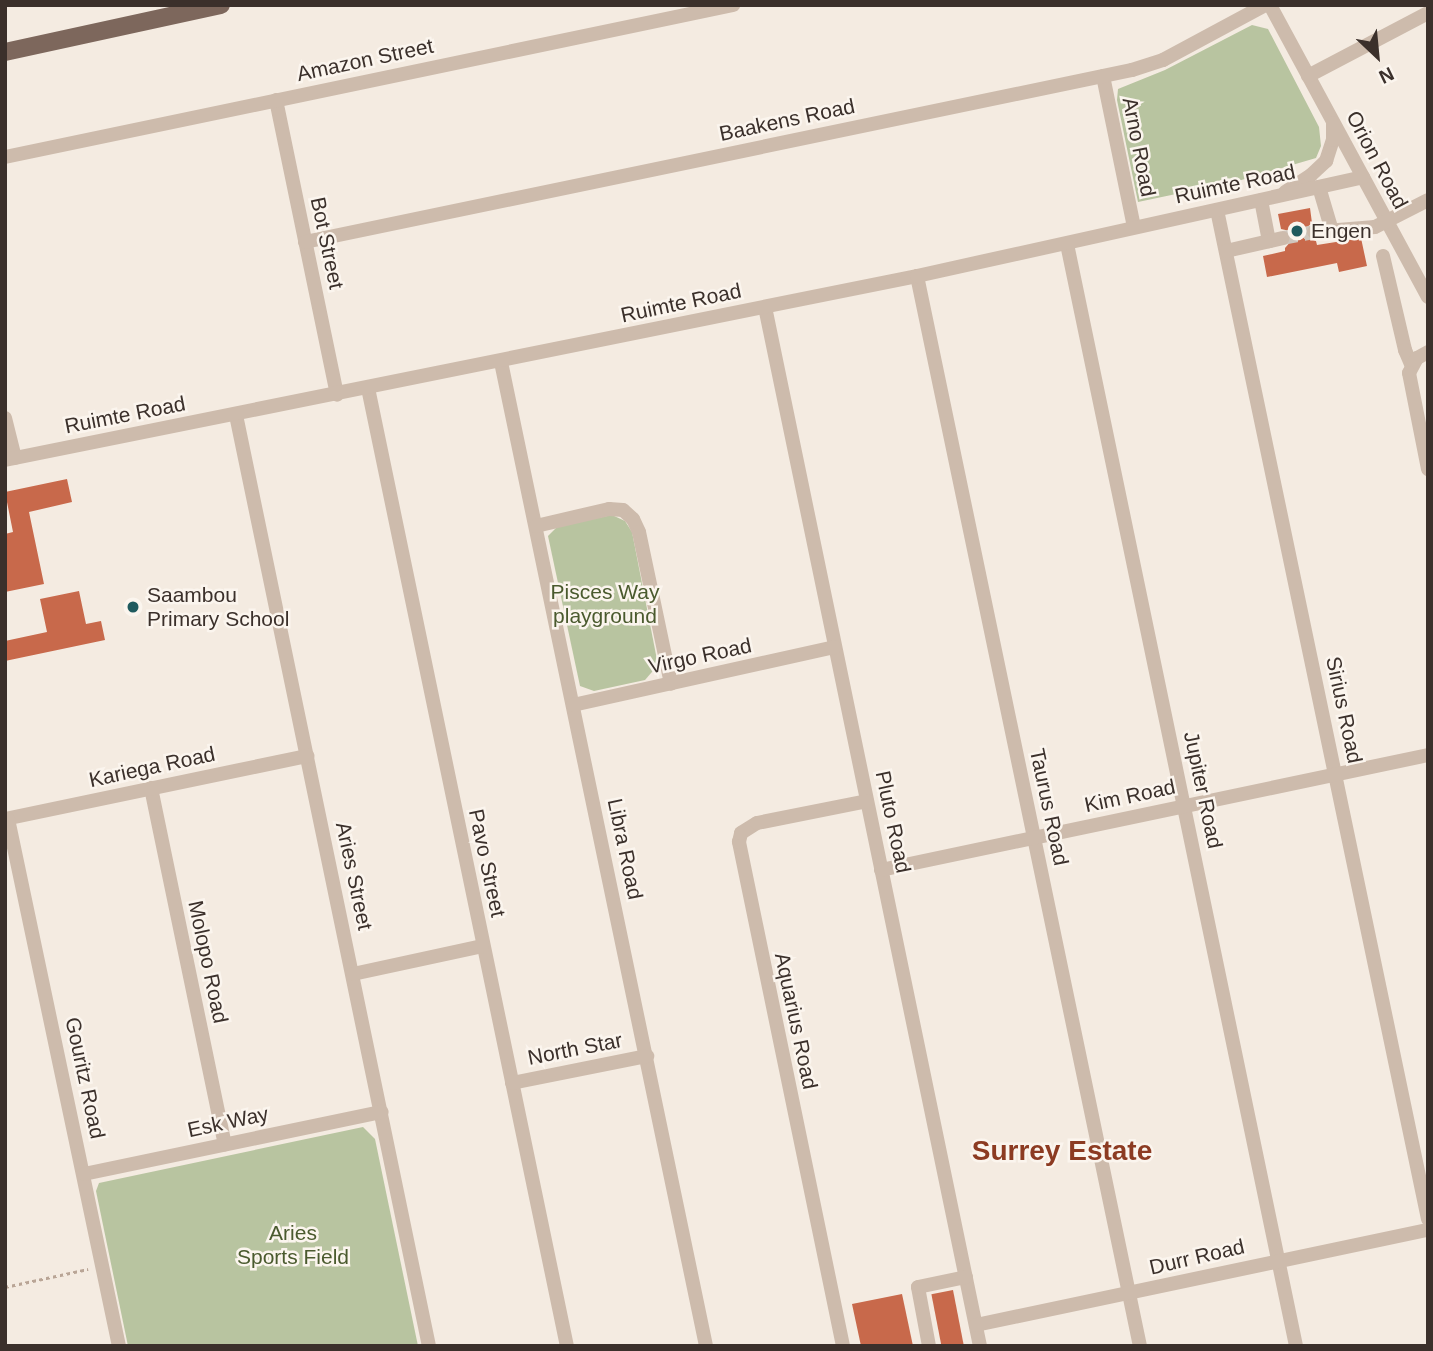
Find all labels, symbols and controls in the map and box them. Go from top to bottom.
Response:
north arrow [1342,21,1412,91]
street label: Amazon Street [294,33,436,87]
text: N [1376,63,1397,88]
street label: Baakens Road [717,93,857,147]
street label: Arno Road [1117,95,1161,199]
street label: Orion Road [1341,107,1413,213]
street label: Ruimte Road [1172,159,1298,209]
street label: Bot Street [305,195,349,291]
place label: Engen [1311,218,1372,244]
marker: Engen [1289,223,1305,239]
street label: Ruimte Road [618,278,744,328]
street label: Ruimte Road [62,391,188,439]
park label: Pisces Way playground [551,579,659,629]
place label: Saambou Primary School [147,582,289,632]
marker: Saambou Primary School [125,599,141,615]
street label: Virgo Road [646,633,754,679]
street label: Sirius Road [1320,654,1368,766]
street label: Jupiter Road [1178,729,1228,851]
street label: Kariega Road [87,741,217,793]
street label: Taurus Road [1024,746,1074,868]
street label: Pluto Road [870,769,916,875]
street label: Kim Road [1082,774,1178,818]
street label: Libra Road [602,796,648,902]
street label: Pavo Street [463,807,511,919]
street label: Aries Street [330,820,378,932]
street label: Molopo Road [183,898,233,1026]
street label: Aquarius Road [769,950,823,1092]
street label: Gouritz Road [60,1015,110,1141]
street label: North Star [526,1028,624,1070]
street label: Esk Way [185,1101,271,1143]
district label: Surrey Estate [972,1134,1152,1168]
park label: Aries Sports Field [237,1220,349,1270]
street label: Durr Road [1147,1234,1247,1280]

